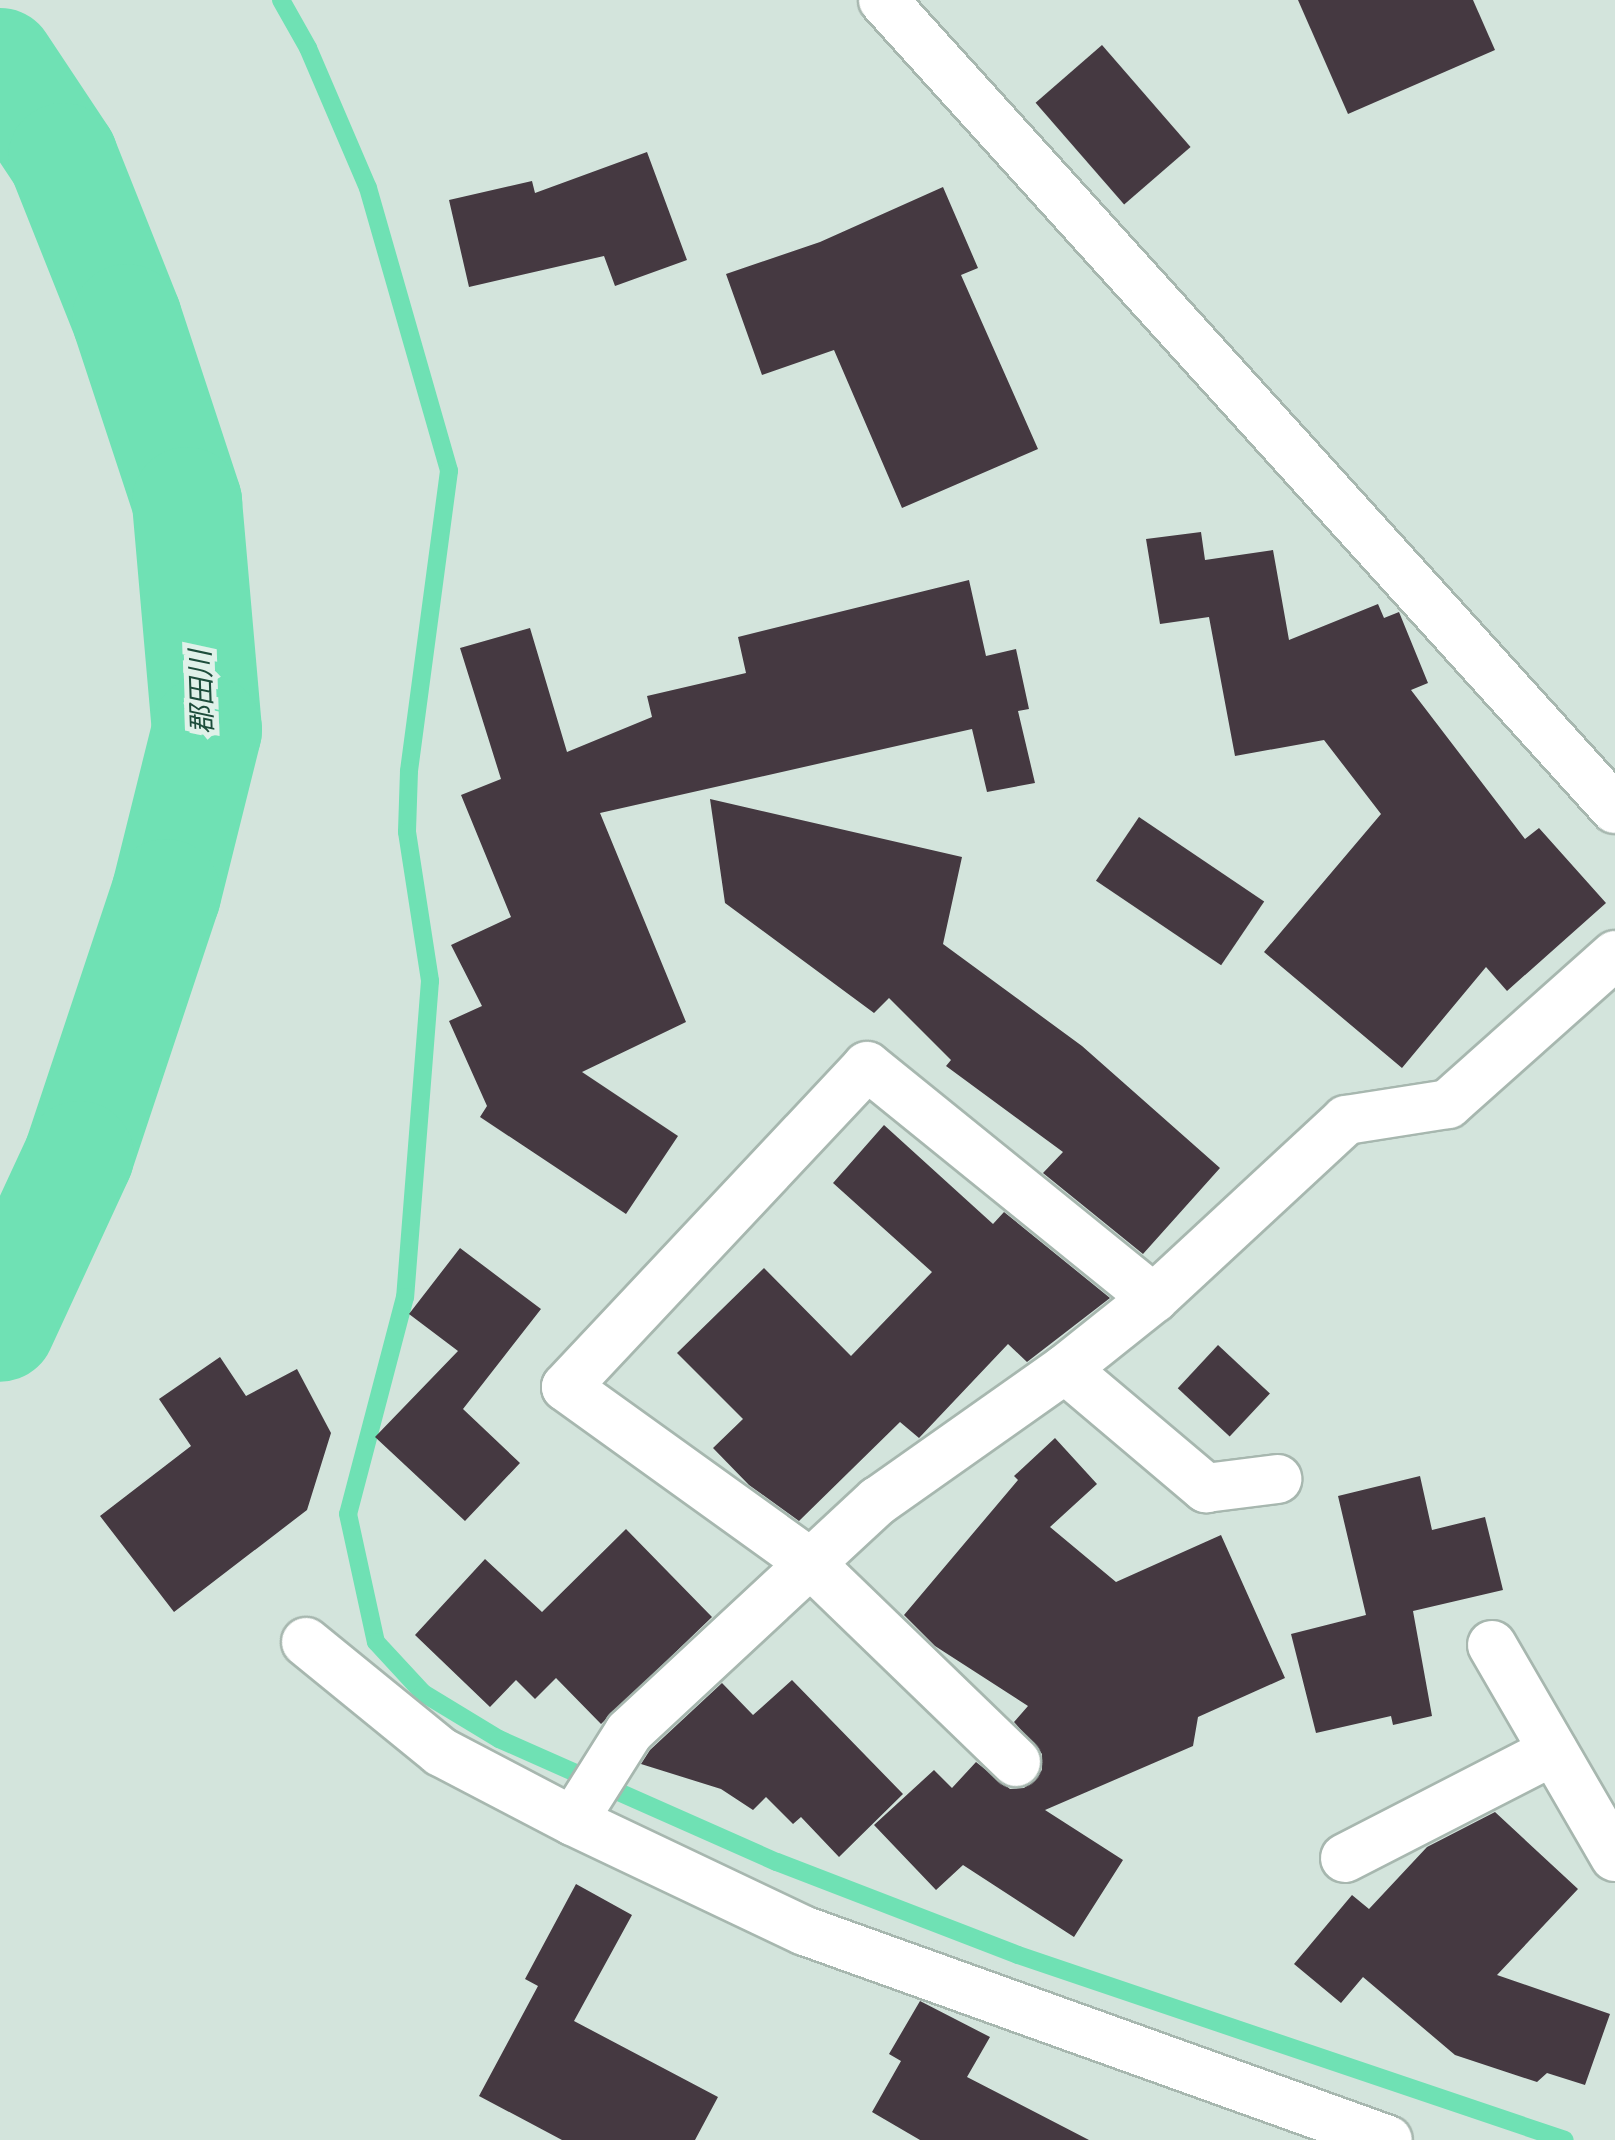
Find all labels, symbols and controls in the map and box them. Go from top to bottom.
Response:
water label: 郡田川 [183,649,219,735]

